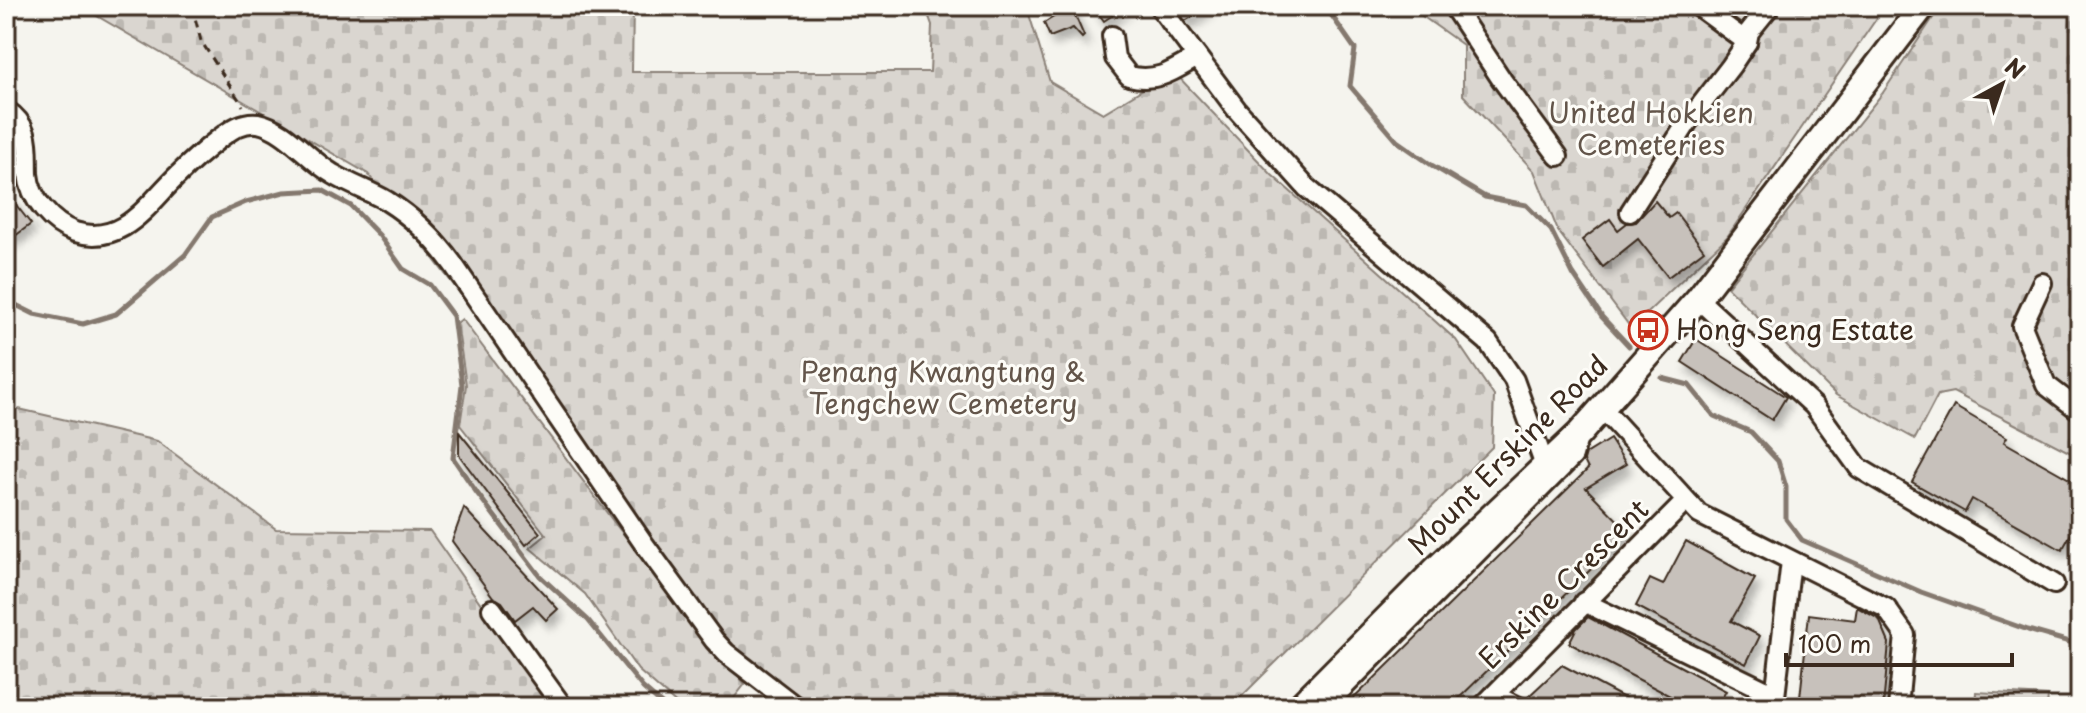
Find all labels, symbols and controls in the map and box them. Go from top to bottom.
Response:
north arrow [1962,44,2042,124]
text: N [1999,49,2033,86]
park label: United Hokkien Cemeteries [1548,90,1754,165]
place label: Hong Seng Estate [1676,307,1914,350]
bus stop icon: Hong Seng Estate [1627,309,1669,351]
street label: Mount Erskine Road [1397,344,1617,564]
park label: Penang Kwangtung & Tengchew Cemetery [800,349,1086,424]
street label: Erskine Crescent [1468,488,1658,678]
scale bar [1786,617,2012,667]
text: 100 m [1798,625,1871,661]

